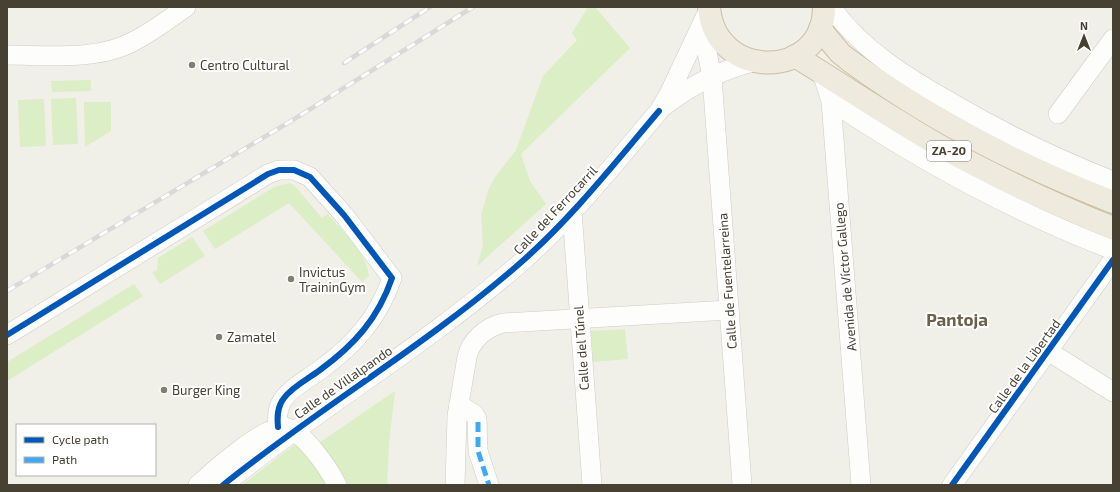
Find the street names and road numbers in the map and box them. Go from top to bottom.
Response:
road number: ZA-20 [927,141,971,161]
street label: Calle del Ferrocarril [510,162,600,258]
street label: Avenida de Víctor Gallego [831,202,859,352]
street label: Calle de Fuentelarreina [714,212,740,350]
street label: Calle del Túnel [570,305,592,391]
street label: Calle de la Libertad [984,316,1064,416]
street label: Calle de Villalpando [291,342,395,422]

